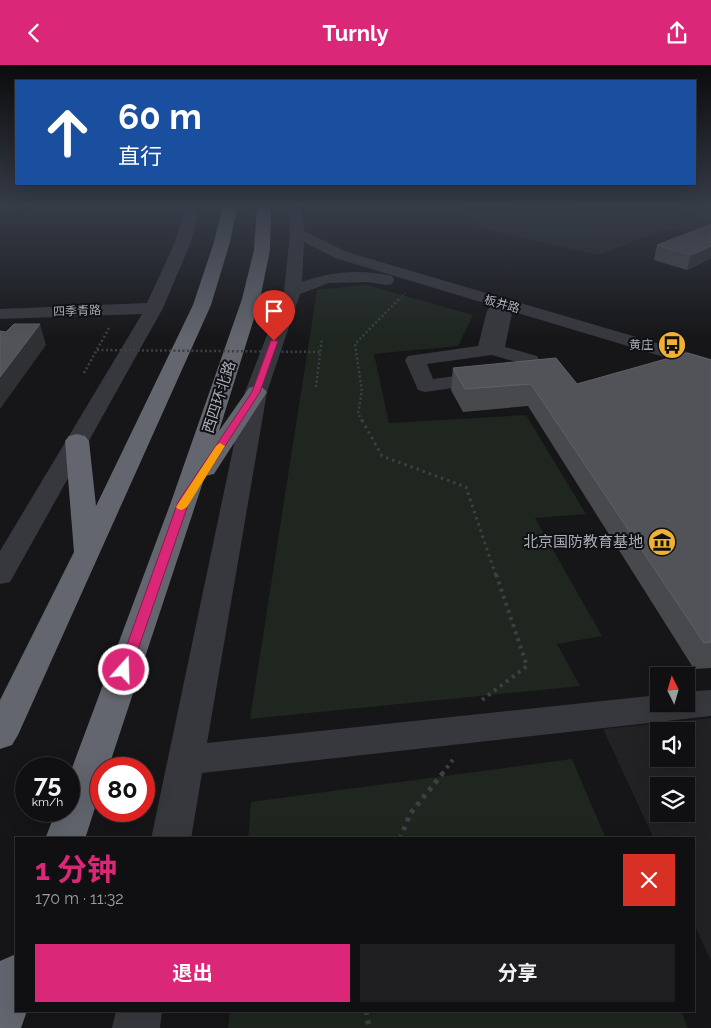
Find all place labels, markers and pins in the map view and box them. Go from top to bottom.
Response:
pin [253,290,295,341]
bus stop icon: 黄庄 [657,330,687,360]
place label: 黄庄 [629,338,653,352]
museum icon: 北京国防教育基地 [647,527,677,557]
place label: 北京国防教育基地 [523,533,643,551]

